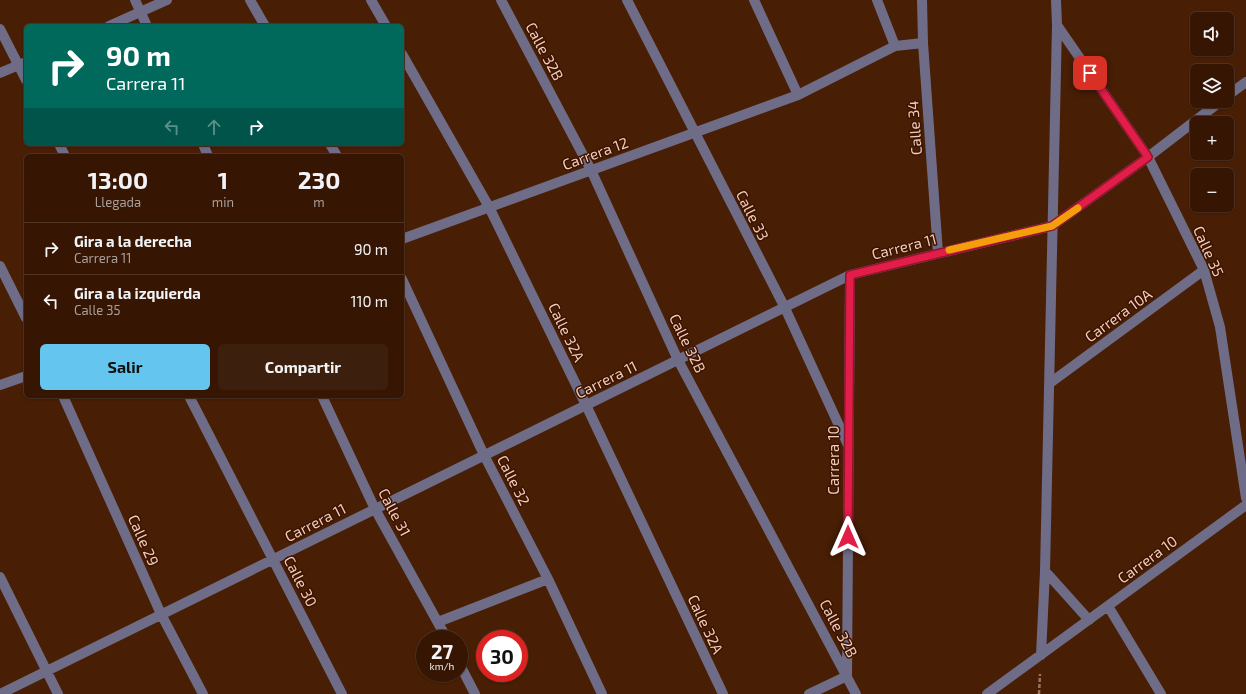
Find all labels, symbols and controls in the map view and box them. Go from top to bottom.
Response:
map controls [1190,12,1234,212]
button: sound [1190,12,1234,56]
street label: Calle 32B [522,19,568,83]
text: 90 m [106,38,171,72]
icon: right [40,40,92,92]
pin [1073,56,1107,90]
icon: arrive [1079,62,1101,84]
button: layers [1190,64,1234,108]
text: Carrera 11 [106,72,185,94]
street label: Calle 34 [903,100,925,156]
icon: left [161,116,183,138]
icon: ahead [203,116,225,138]
icon: right [245,116,267,138]
button: + [1190,116,1234,160]
street label: Carrera 12 [560,133,630,173]
text: 13:00 [88,165,148,194]
text: 1 [218,165,228,194]
text: 230 [298,165,340,194]
button: − [1190,168,1234,212]
street label: Calle 33 [733,187,773,243]
text: Llegada [95,194,141,210]
text: min [212,194,234,210]
text: m [313,194,325,210]
street label: Calle 35 [1190,223,1228,279]
street label: Carrera 11 [870,229,938,263]
text: Gira a la derecha [74,232,192,250]
icon: right [40,238,62,260]
text: 90 m [354,240,388,258]
text: Carrera 11 [74,250,131,266]
text: Gira a la izquierda [74,284,201,302]
street label: Carrera 10A [1081,284,1156,345]
icon: left [40,290,62,312]
text: 110 m [351,292,388,310]
street label: Calle 32A [545,300,589,365]
text: Calle 35 [74,302,120,318]
street label: Calle 32B [666,311,710,375]
button: Salir [40,344,210,390]
button: Compartir [218,344,388,390]
street label: Carrera 11 [572,356,640,402]
street label: Carrera 10 [824,425,842,495]
street label: Calle 32 [494,452,534,508]
street label: Calle 31 [375,485,415,539]
street label: Carrera 11 [281,499,349,545]
street label: Calle 29 [125,512,163,568]
position arrow [827,516,869,558]
street label: Carrera 10 [1114,531,1180,587]
street label: Calle 30 [281,553,321,609]
street label: Calle 32A [684,592,728,657]
street label: Calle 32B [816,596,862,660]
speed limit sign: 30 [476,630,528,682]
text: 27 [431,639,453,663]
text: km/h [430,660,454,672]

